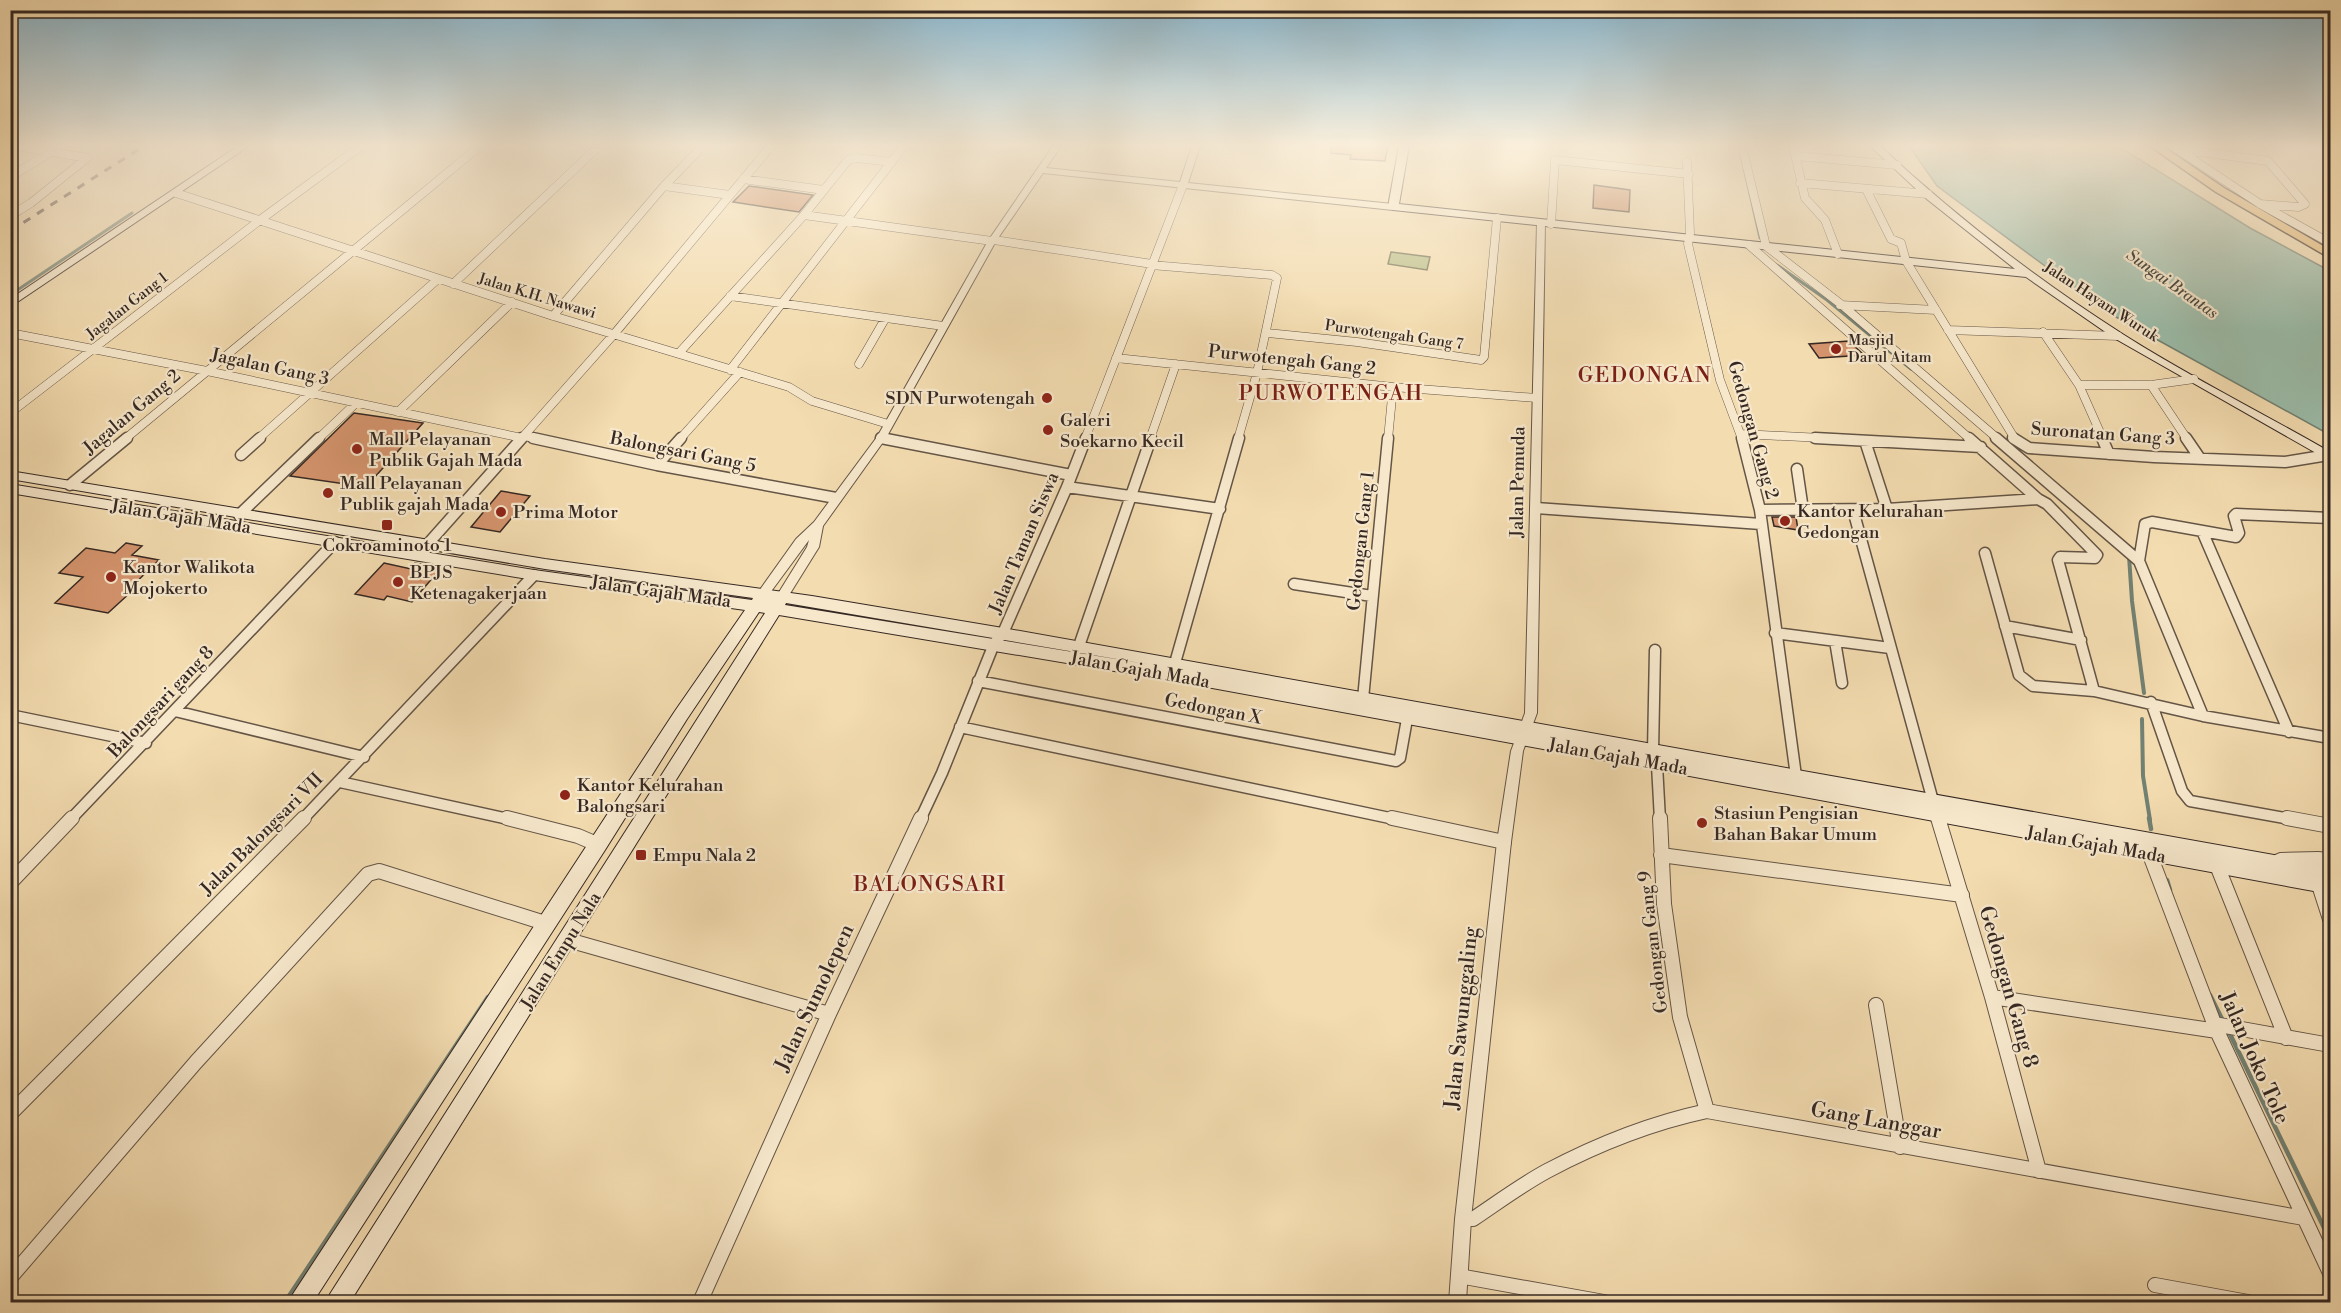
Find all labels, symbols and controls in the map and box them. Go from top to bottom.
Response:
water label: Sungai Brantas [2122,245,2222,323]
street label: Jalan Hayam Wuruk [2039,257,2163,347]
street label: Jagalan Gang 1 [82,268,172,344]
street label: Jalan K.H. Nawawi [475,269,598,323]
street label: Purwotengah Gang 7 [1324,316,1465,354]
place label: Masjid Darul Aitam [1848,331,1932,367]
street label: Purwotengah Gang 2 [1207,340,1377,380]
marker: Masjid Darul Aitam [1829,342,1843,356]
street label: Jagalan Gang 3 [208,343,331,391]
street label: Gedongan Gang 2 [1722,358,1784,502]
district label: GEDONGAN [1578,363,1712,389]
street label: Jagalan Gang 2 [78,364,186,460]
district label: PURWOTENGAH [1238,381,1424,407]
place label: SDN Purwotengah [885,387,1035,410]
marker: SDN Purwotengah [1040,391,1054,405]
place label: Galeri Soekarno Kecil [1060,409,1184,453]
street label: Suronatan Gang 3 [2030,417,2176,451]
marker: Galeri Soekarno Kecil [1041,423,1055,437]
street label: Jalan Pemuda [1506,425,1530,539]
street label: Balongsari Gang 5 [607,426,758,477]
place label: Mall Pelayanan Publik Gajah Mada [369,428,523,472]
marker: Mall Pelayanan Publik Gajah Mada [350,442,364,456]
street label: Jalan Taman Siswa [983,468,1065,618]
street label: Gedongan Gang 1 [1342,470,1380,612]
place label: Mall Pelayanan Publik gajah Mada [340,472,490,516]
marker: Mall Pelayanan Publik gajah Mada [321,486,335,500]
street label: Jalan Gajah Mada [108,494,254,540]
place label: Kantor Kelurahan Gedongan [1797,500,1944,544]
place label: Prima Motor [513,501,618,524]
marker: Prima Motor [494,505,508,519]
marker: Kantor Kelurahan Gedongan [1778,514,1792,528]
marker: Cokroaminoto 1 [380,518,394,532]
place label: Cokroaminoto 1 [323,534,452,557]
place label: Kantor Walikota Mojokerto [123,556,256,600]
place label: BPJS Ketenagakerjaan [409,561,547,605]
marker: Kantor Walikota Mojokerto [104,570,118,584]
street label: Jalan Gajah Mada [588,571,734,613]
marker: BPJS Ketenagakerjaan [391,575,405,589]
street label: Balongsari gang 8 [102,641,219,764]
street label: Jalan Gajah Mada [1067,646,1213,694]
street label: Gedongan X [1162,688,1264,730]
street label: Jalan Gajah Mada [1545,733,1691,781]
street label: Jalan Balongsari VII [195,768,328,901]
place label: Kantor Kelurahan Balongsari [576,774,724,818]
marker: Kantor Kelurahan Balongsari [558,788,572,802]
place label: Stasiun Pengisian Bahan Bakar Umum [1713,802,1877,846]
marker: Stasiun Pengisian Bahan Bakar Umum [1695,816,1709,830]
street label: Jalan Gajah Mada [2023,821,2169,869]
place label: Empu Nala 2 [653,844,756,867]
marker: Empu Nala 2 [634,848,648,862]
street label: Gedongan Gang 9 [1633,869,1673,1015]
district label: BALONGSARI [853,872,1006,898]
street label: Jalan Empu Nala [515,887,607,1015]
street label: Gedongan Gang 8 [1972,903,2044,1071]
street label: Jalan Sumolepen [769,920,861,1077]
street label: Jalan Sawunggaling [1439,925,1485,1112]
street label: Jalan Joko Tole [2213,987,2295,1128]
street label: Gang Langgar [1809,1097,1943,1145]

